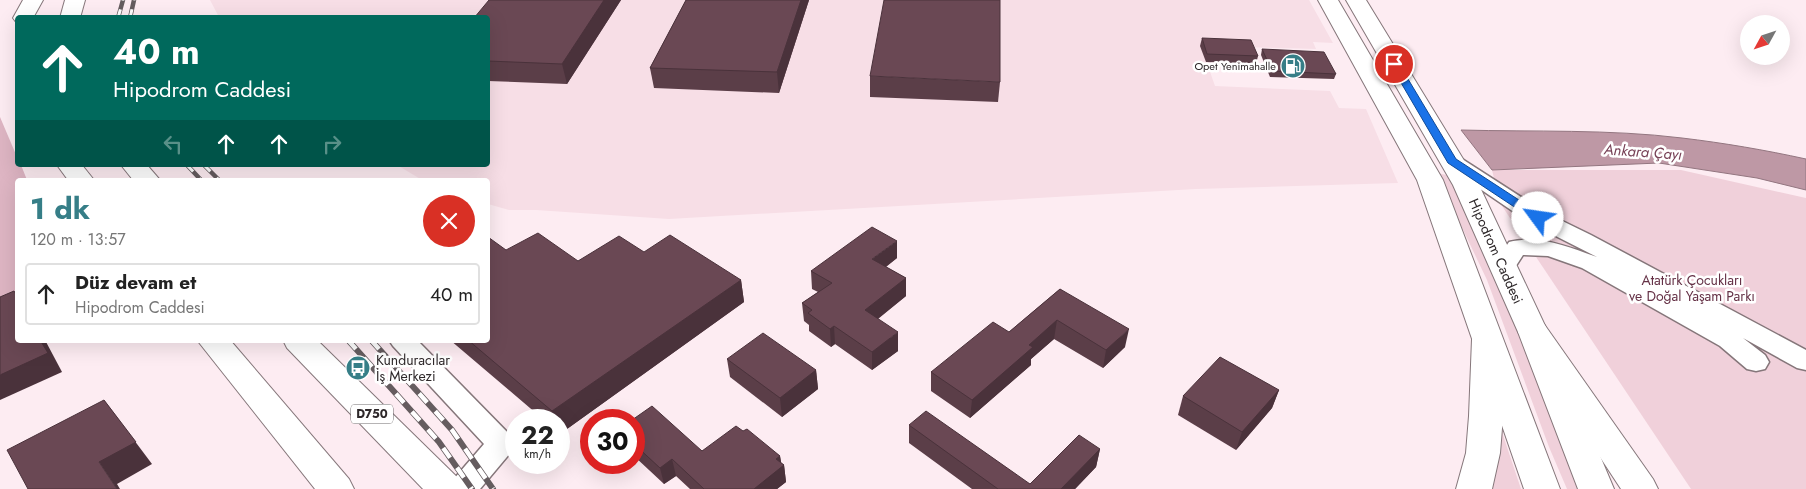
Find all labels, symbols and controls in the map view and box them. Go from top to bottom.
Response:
north arrow [1740,15,1790,65]
map controls [1740,15,1790,65]
text: 40 m [113,27,200,77]
icon: ahead [30,35,95,100]
pin [1373,43,1415,85]
icon: arrive [1380,50,1408,78]
fuel station icon: Opet Yenimahalle [1280,53,1306,79]
place label: Opet Yenimahalle [1194,58,1276,74]
text: Hipodrom Caddesi [113,73,291,105]
icon: left [159,130,187,158]
icon: ahead [212,130,240,158]
icon: ahead [265,130,293,158]
icon: right [318,130,346,158]
water label: Ankara Çayı [1602,138,1683,166]
text: 1 dk [30,187,90,230]
position arrow [1511,191,1563,243]
button: close [423,195,475,247]
street label: Hipodrom Caddesi [1464,195,1528,307]
text: 120 m · 13:57 [30,228,126,251]
text: Düz devam et [75,269,196,296]
park label: Atatürk Çocukları ve Doğal Yaşam Parkı [1629,270,1755,306]
icon: ahead [32,280,60,308]
text: 40 m [430,281,473,308]
text: Hipodrom Caddesi [75,296,205,319]
place label: Kunduracılar İş Merkezi [376,350,450,386]
bus stop icon: Kunduracılar İş Merkezi [345,355,371,381]
road number: D750 [351,404,393,424]
speed limit sign: 30 [580,409,645,474]
text: 22 [521,417,554,453]
text: km/h [524,445,551,463]

